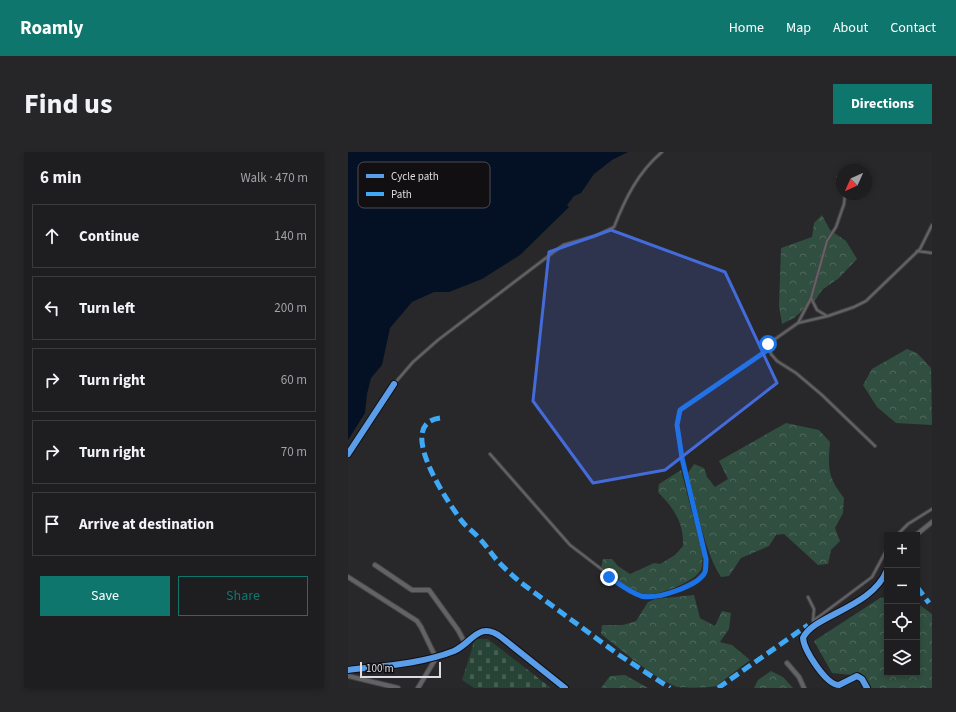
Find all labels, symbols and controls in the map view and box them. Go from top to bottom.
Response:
text: Roamly [20,15,83,42]
text: Home [729,18,764,38]
text: Map [786,18,811,38]
text: About [833,18,868,38]
text: Contact [890,18,936,38]
text: Find us [24,84,112,124]
button: Directions [833,84,932,124]
legend [358,162,490,208]
north arrow [836,164,872,200]
text: 6 min [40,166,81,190]
text: Walk · 470 m [240,169,308,187]
text: Cycle path [391,169,439,184]
text: Path [391,187,412,202]
icon: ahead [41,225,63,247]
text: Continue [79,226,139,247]
text: 140 m [274,227,307,245]
icon: left [41,297,63,319]
text: Turn left [79,298,135,319]
text: 200 m [274,299,307,317]
route start [759,335,777,353]
icon: right [41,369,63,391]
text: Turn right [79,370,145,391]
text: 60 m [281,371,307,389]
icon: right [41,441,63,463]
text: Turn right [79,442,145,463]
text: 70 m [281,443,307,461]
icon: arrive [41,513,63,535]
text: Arrive at destination [79,514,214,535]
map controls [884,532,920,676]
button: + [884,532,920,568]
route end [600,568,618,586]
button: − [884,568,920,604]
button: Save [40,576,170,616]
button: Share [178,576,308,616]
button: locate [884,604,920,640]
button: layers [884,640,920,676]
scale bar [360,660,441,679]
text: 100 m [366,661,394,676]

